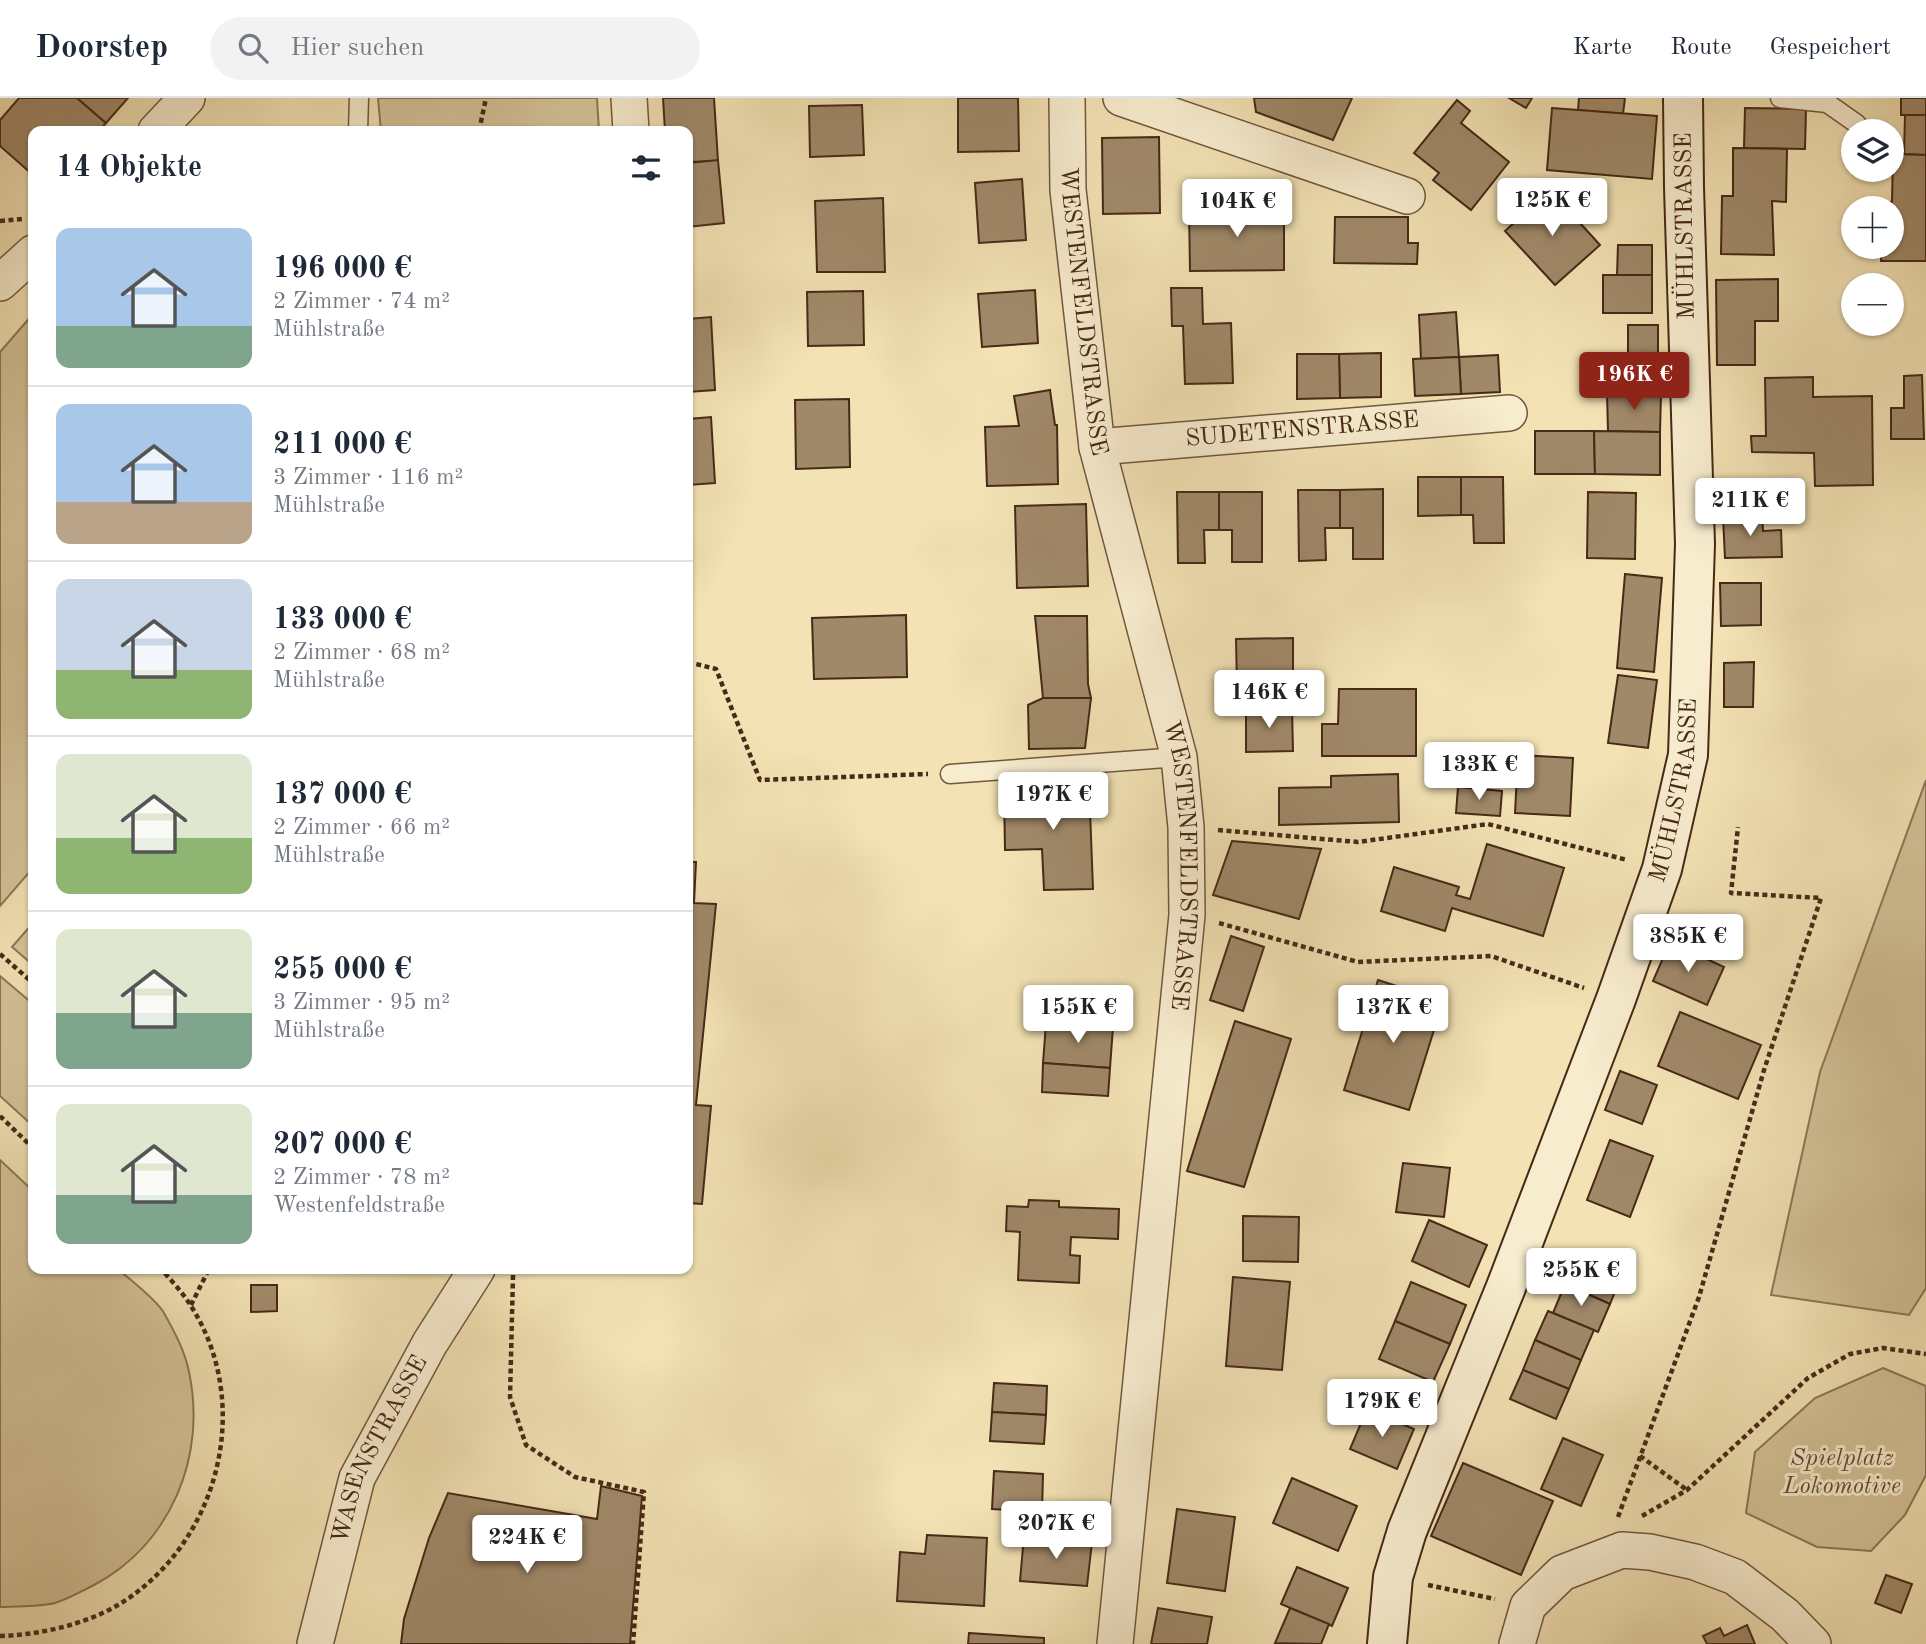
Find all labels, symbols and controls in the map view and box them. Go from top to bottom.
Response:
search box [210,17,700,80]
icon: search [234,29,272,67]
text: Doorstep [35,32,168,65]
text: Hier suchen [290,35,424,61]
text: Karte [1573,36,1632,60]
text: Route [1670,36,1732,60]
text: Gespeichert [1770,36,1891,60]
map controls [1841,119,1904,336]
button: layers [1841,119,1904,182]
street label: MÜHLSTRASSE [1668,132,1700,320]
icon: filters [627,149,665,187]
text: 14 Objekte [56,153,202,183]
street label: WESTENFELDSTRASSE [1056,166,1111,459]
pin: 125K € [1495,178,1609,238]
pin: 104K € [1180,180,1294,239]
text: 125K € [1513,189,1591,212]
text: 104K € [1198,190,1276,213]
button: + [1841,196,1904,259]
text: 196 000 € [273,254,412,284]
icon: home [112,256,196,340]
button: − [1841,273,1904,336]
text: 2 Zimmer · 74 m² [273,290,450,313]
text: Mühlstraße [273,318,385,341]
pin: 196K € [1577,352,1691,412]
text: 196K € [1595,363,1673,386]
street label: SUDETENSTRASSE [1184,408,1420,452]
text: 211 000 € [273,430,412,460]
icon: home [112,432,196,516]
text: 3 Zimmer · 116 m² [273,466,463,489]
pin: 211K € [1693,478,1807,538]
text: 211K € [1711,489,1789,512]
text: Mühlstraße [273,494,385,517]
text: 133 000 € [273,605,412,635]
icon: home [112,607,196,691]
text: 2 Zimmer · 68 m² [273,641,450,664]
text: Mühlstraße [273,669,385,692]
pin: 146K € [1212,670,1326,730]
text: 146K € [1230,681,1308,704]
street label: MÜHLSTRASSE [1646,698,1702,886]
street label: WESTENFELDSTRASSE [1158,718,1199,1011]
pin: 133K € [1422,742,1536,802]
text: 133K € [1440,753,1518,776]
pin: 197K € [996,772,1110,832]
text: 137 000 € [273,780,412,810]
icon: home [112,782,196,866]
text: 197K € [1014,783,1092,806]
text: 2 Zimmer · 66 m² [273,816,450,839]
text: Mühlstraße [273,844,385,867]
pin: 385K € [1631,914,1745,974]
text: 385K € [1649,925,1727,948]
text: 255 000 € [273,955,412,985]
icon: home [112,957,196,1041]
pin: 155K € [1021,986,1135,1045]
pin: 137K € [1336,986,1450,1045]
text: 3 Zimmer · 95 m² [273,991,450,1014]
text: 155K € [1039,996,1117,1019]
text: 137K € [1354,996,1432,1019]
text: Mühlstraße [273,1019,385,1042]
text: 207 000 € [273,1130,412,1160]
icon: home [112,1132,196,1216]
text: 2 Zimmer · 78 m² [273,1166,450,1189]
text: Westenfeldstraße [273,1194,445,1217]
pin: 255K € [1524,1248,1638,1308]
text: 255K € [1542,1259,1620,1282]
street label: WASENSTRASSE [329,1352,433,1546]
pin: 179K € [1325,1380,1439,1439]
text: 179K € [1343,1390,1421,1413]
park label: Spielplatz Lokomotive [1782,1447,1901,1499]
pin: 207K € [999,1502,1113,1561]
text: 207K € [1017,1512,1095,1535]
pin: 224K € [470,1516,584,1575]
text: 224K € [488,1526,566,1549]

